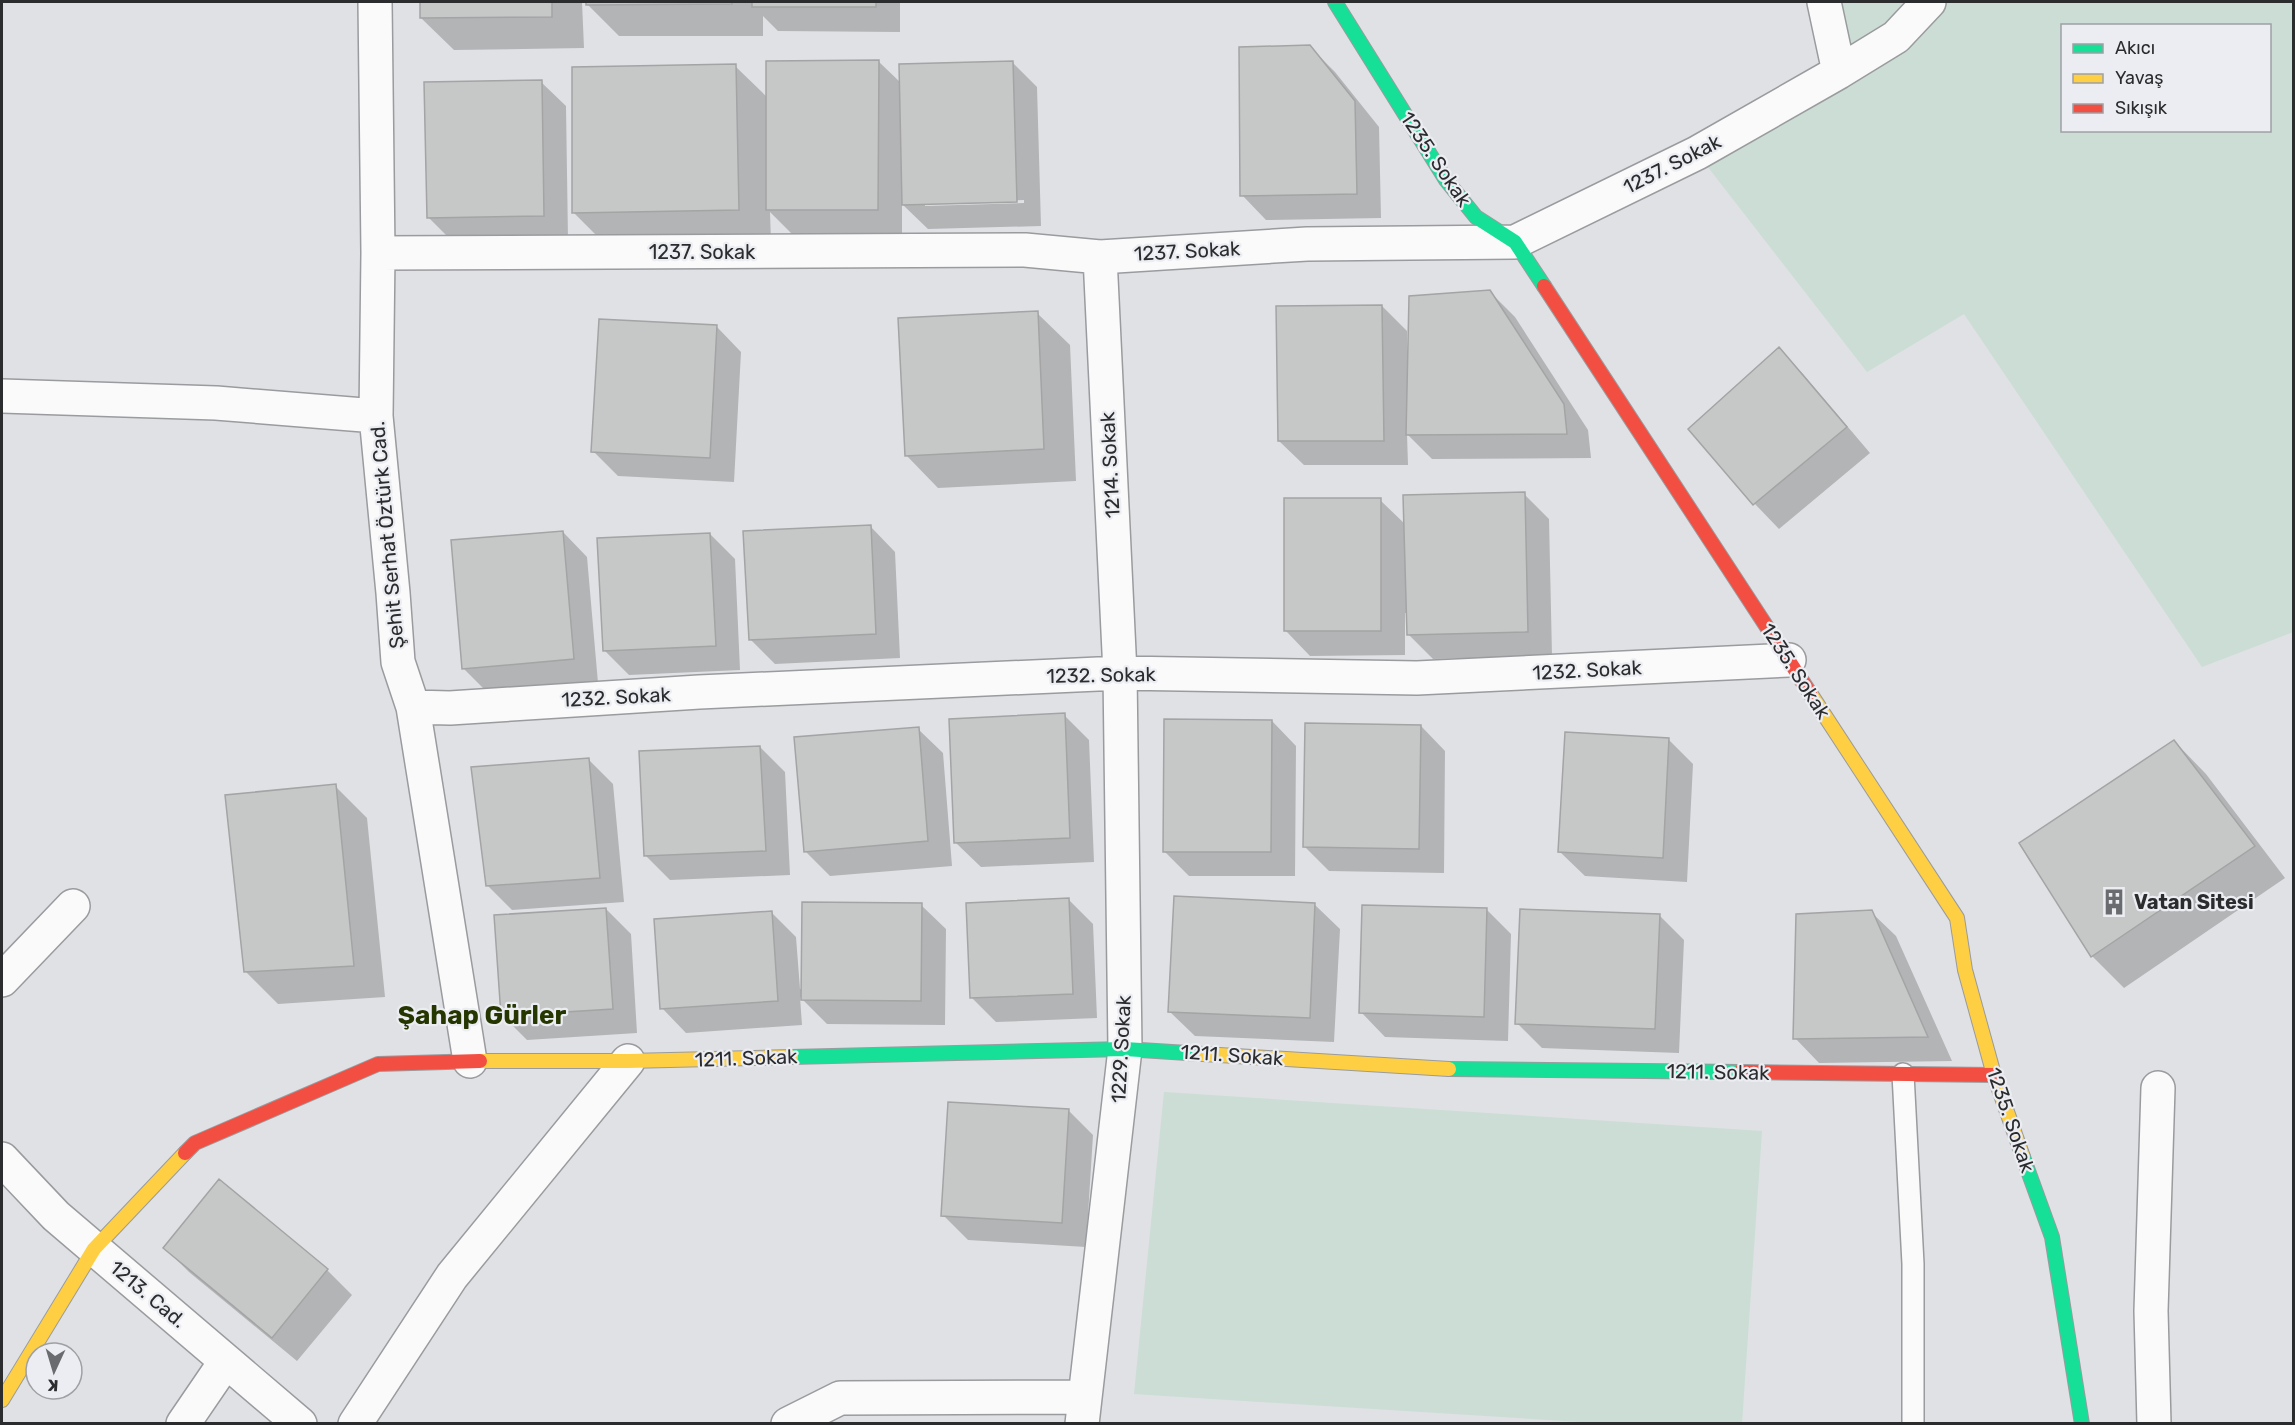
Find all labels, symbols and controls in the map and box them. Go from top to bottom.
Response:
legend [2061,24,2271,132]
text: Akıcı [2115,37,2155,59]
text: Yavaş [2115,67,2163,89]
text: Sıkışık [2115,97,2168,119]
street label: 1235. Sokak [1395,107,1477,212]
street label: 1237. Sokak [1619,129,1726,199]
street label: 1237. Sokak [1133,236,1242,266]
street label: 1237. Sokak [649,240,756,264]
street label: 1214. Sokak [1095,411,1125,519]
street label: Şehit Serhat Öztürk Cad. [365,420,409,650]
street label: 1235. Sokak [1756,619,1836,724]
street label: 1232. Sokak [1532,655,1643,685]
street label: 1232. Sokak [1046,662,1157,688]
street label: 1232. Sokak [561,682,672,712]
building icon: Vatan Sitesi [2099,887,2129,917]
place label: Vatan Sitesi [2134,890,2254,914]
street label: 1229. Sokak [1106,994,1136,1104]
district label: Şahap Gürler [398,1000,567,1031]
street label: 1211. Sokak [1180,1039,1285,1071]
street label: 1211. Sokak [694,1044,798,1072]
street label: 1211. Sokak [1666,1059,1770,1085]
street label: 1235. Sokak [1982,1064,2040,1176]
street label: 1213. Cad. [105,1255,191,1333]
north arrow [24,1341,84,1401]
text: K [47,1376,59,1395]

